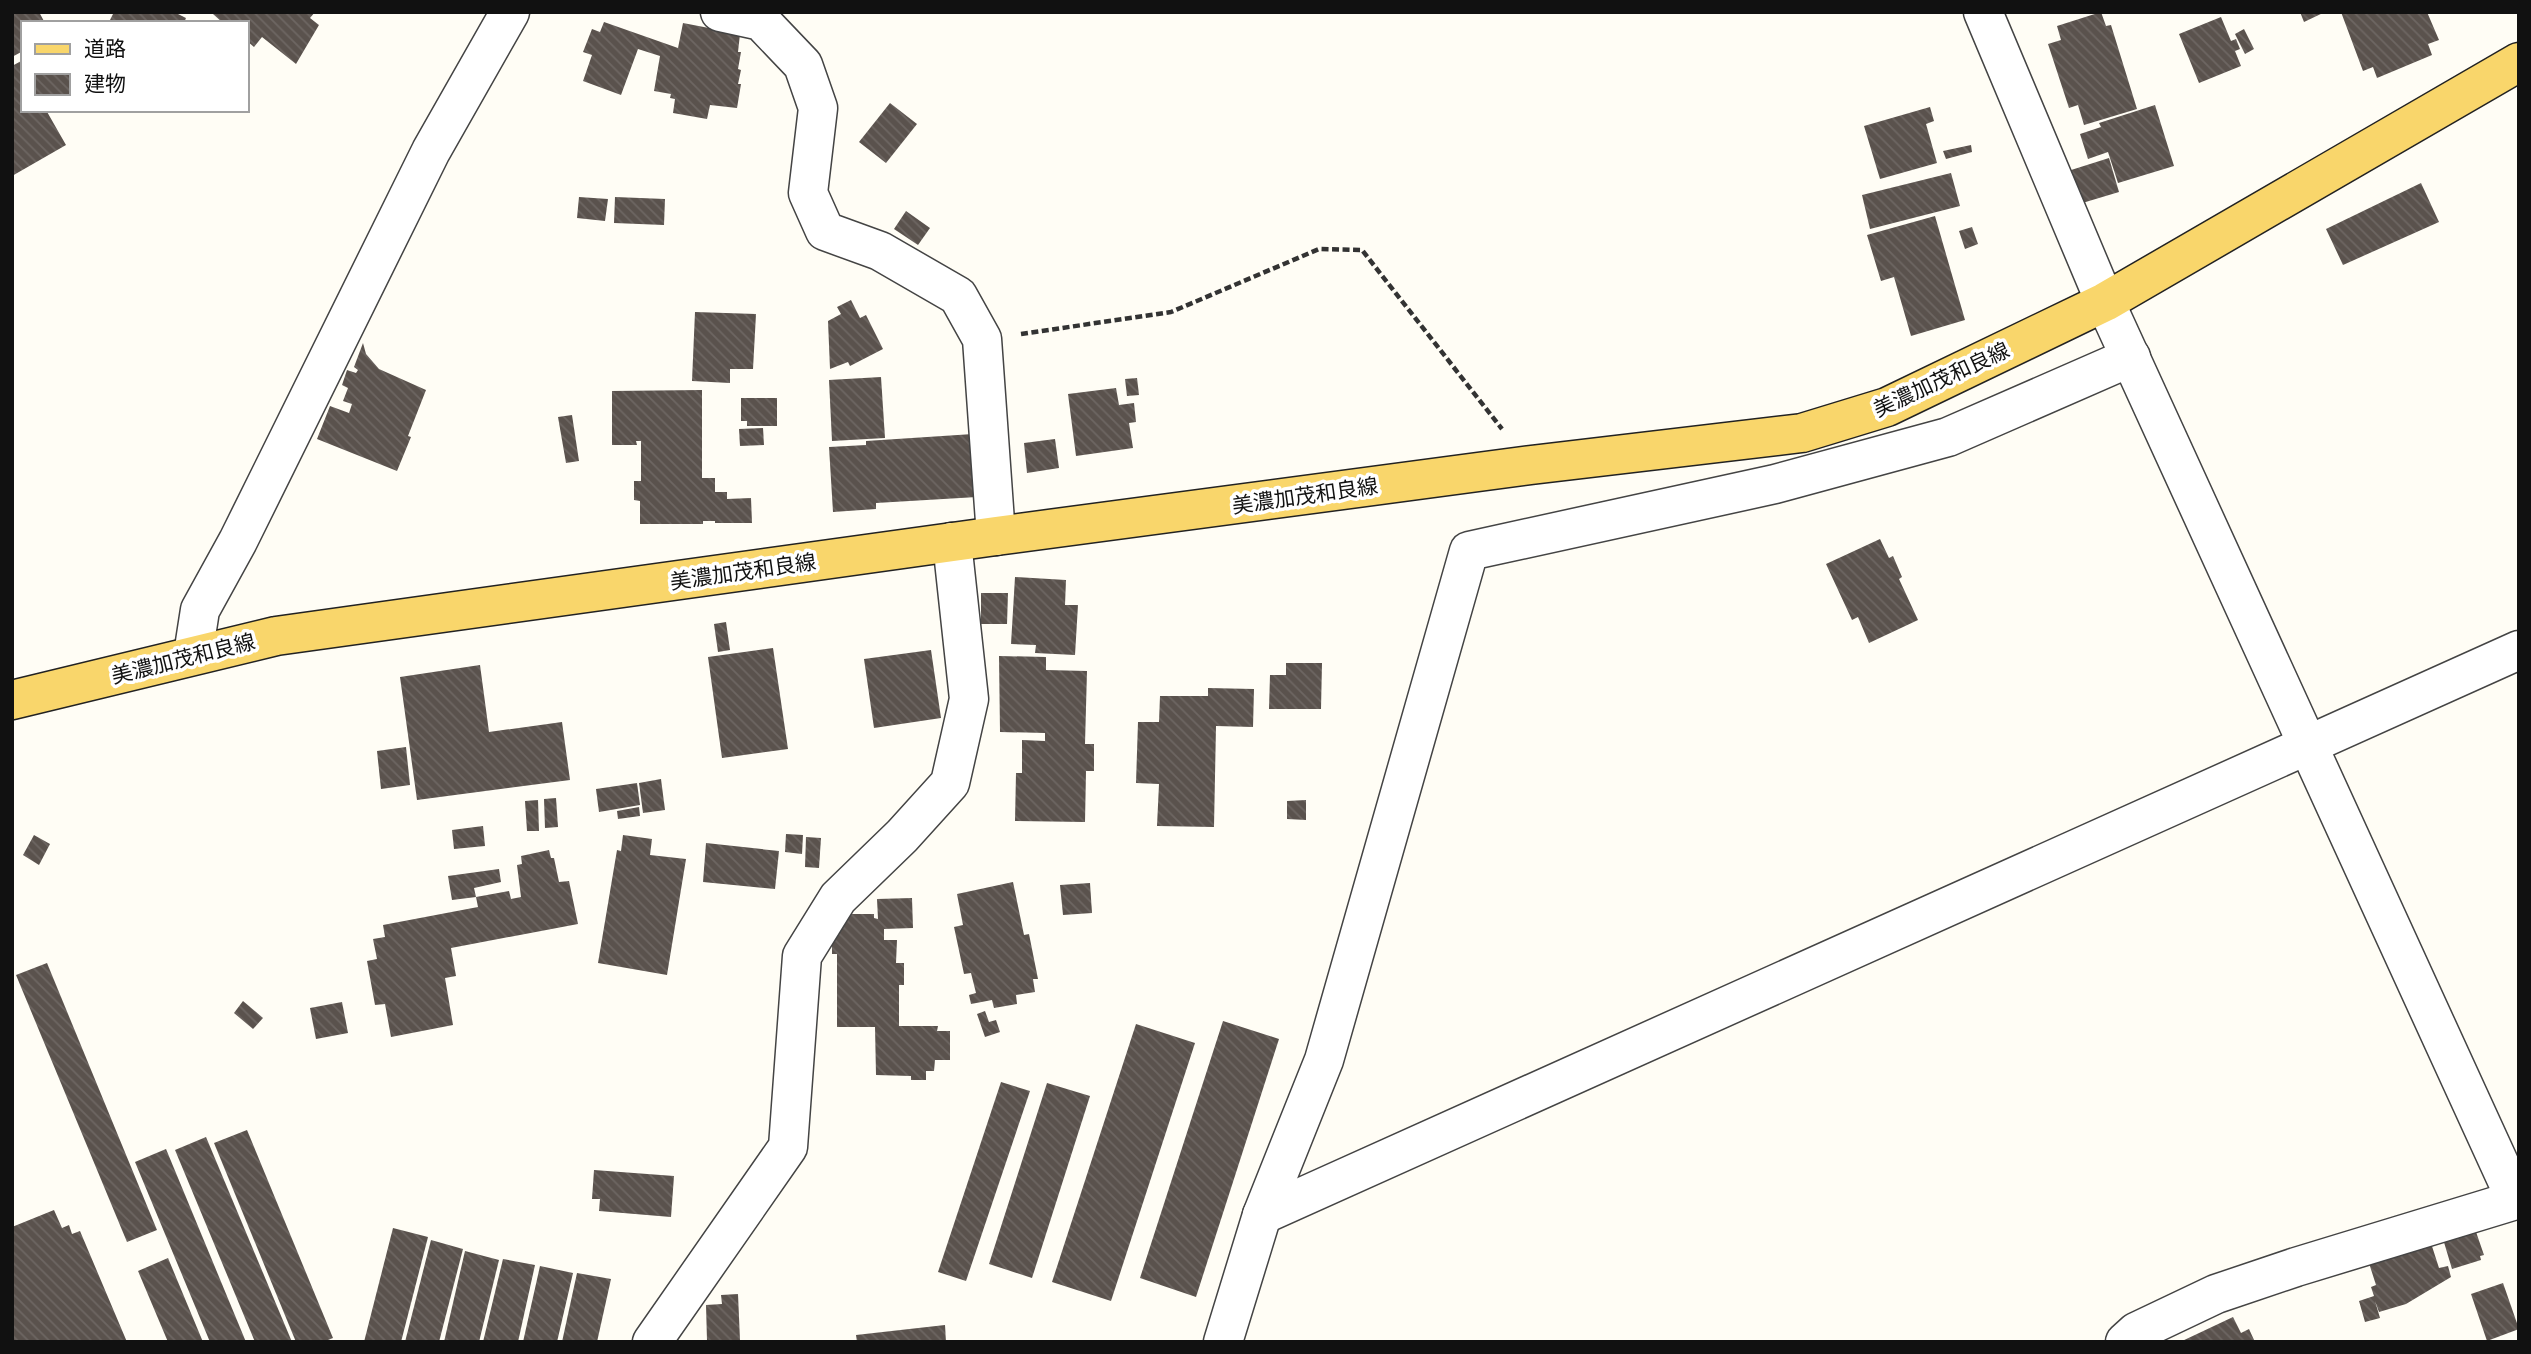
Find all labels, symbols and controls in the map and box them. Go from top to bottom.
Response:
legend [21,21,248,112]
text: 道路 [84,34,126,62]
text: 建物 [84,69,126,97]
street label: 美濃加茂和良線 [1868,335,2014,423]
street label: 美濃加茂和良線 [1230,471,1380,519]
street label: 美濃加茂和良線 [668,547,818,595]
street label: 美濃加茂和良線 [108,627,258,689]

